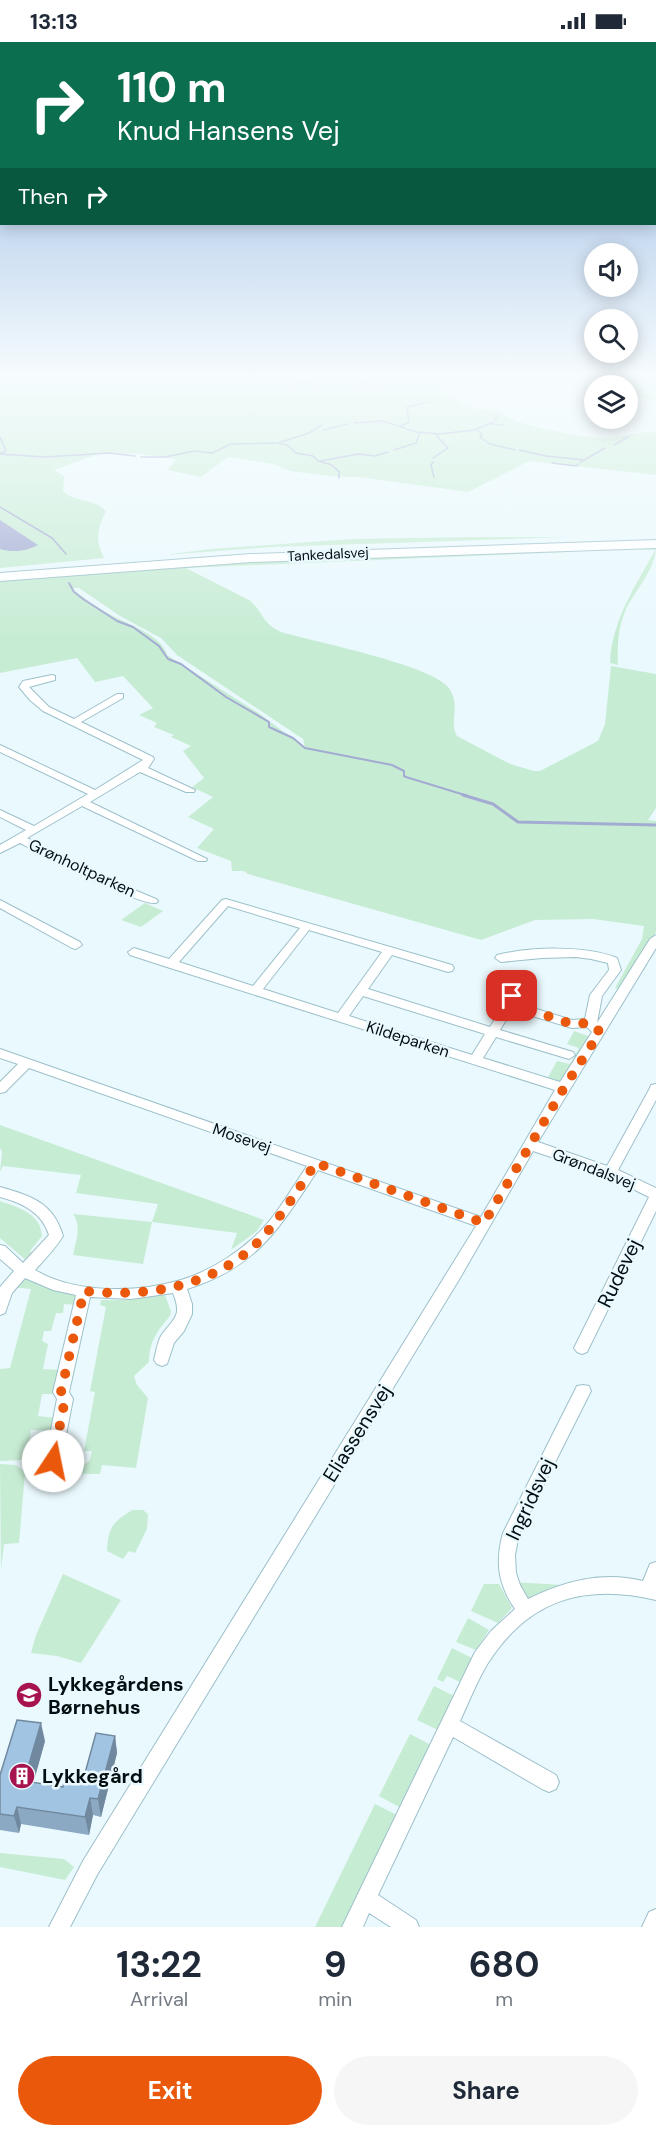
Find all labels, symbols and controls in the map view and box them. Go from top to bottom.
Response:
text: 13:13 [30,7,78,36]
text: 110 m [117,60,227,115]
icon: right [18,66,96,144]
text: Knud Hansens Vej [117,113,340,148]
icon: right [80,180,113,213]
text: Then [18,182,68,211]
map controls [584,243,638,429]
button: sound [584,243,638,297]
button: search [584,309,638,363]
button: layers [584,375,638,429]
street label: Tankedalsvej [287,543,369,565]
street label: Grønholtparken [25,834,139,902]
pin [486,970,537,1021]
icon: arrive [495,979,528,1012]
street label: Kildeparken [364,1016,452,1062]
street label: Mosevej [210,1118,274,1158]
street label: Grøndalsvej [549,1144,639,1194]
street label: Rudevej [591,1234,647,1312]
street label: Eliassensvej [317,1379,397,1487]
position arrow [21,1429,85,1493]
street label: Ingridsvej [500,1454,560,1544]
place label: Lykkegårdens Børnehus [48,1671,184,1720]
school or university icon: Lykkegårdens Børnehus [14,1680,44,1710]
building icon: Lykkegård [7,1761,37,1791]
place label: Lykkegård [42,1763,143,1789]
text: 13:22 [116,1941,202,1988]
text: 9 [324,1941,347,1988]
text: 680 [469,1941,540,1988]
text: Arrival [130,1986,188,2012]
text: min [318,1986,352,2012]
text: m [495,1986,513,2012]
button: Exit [18,2056,322,2125]
button: Share [334,2056,638,2125]

